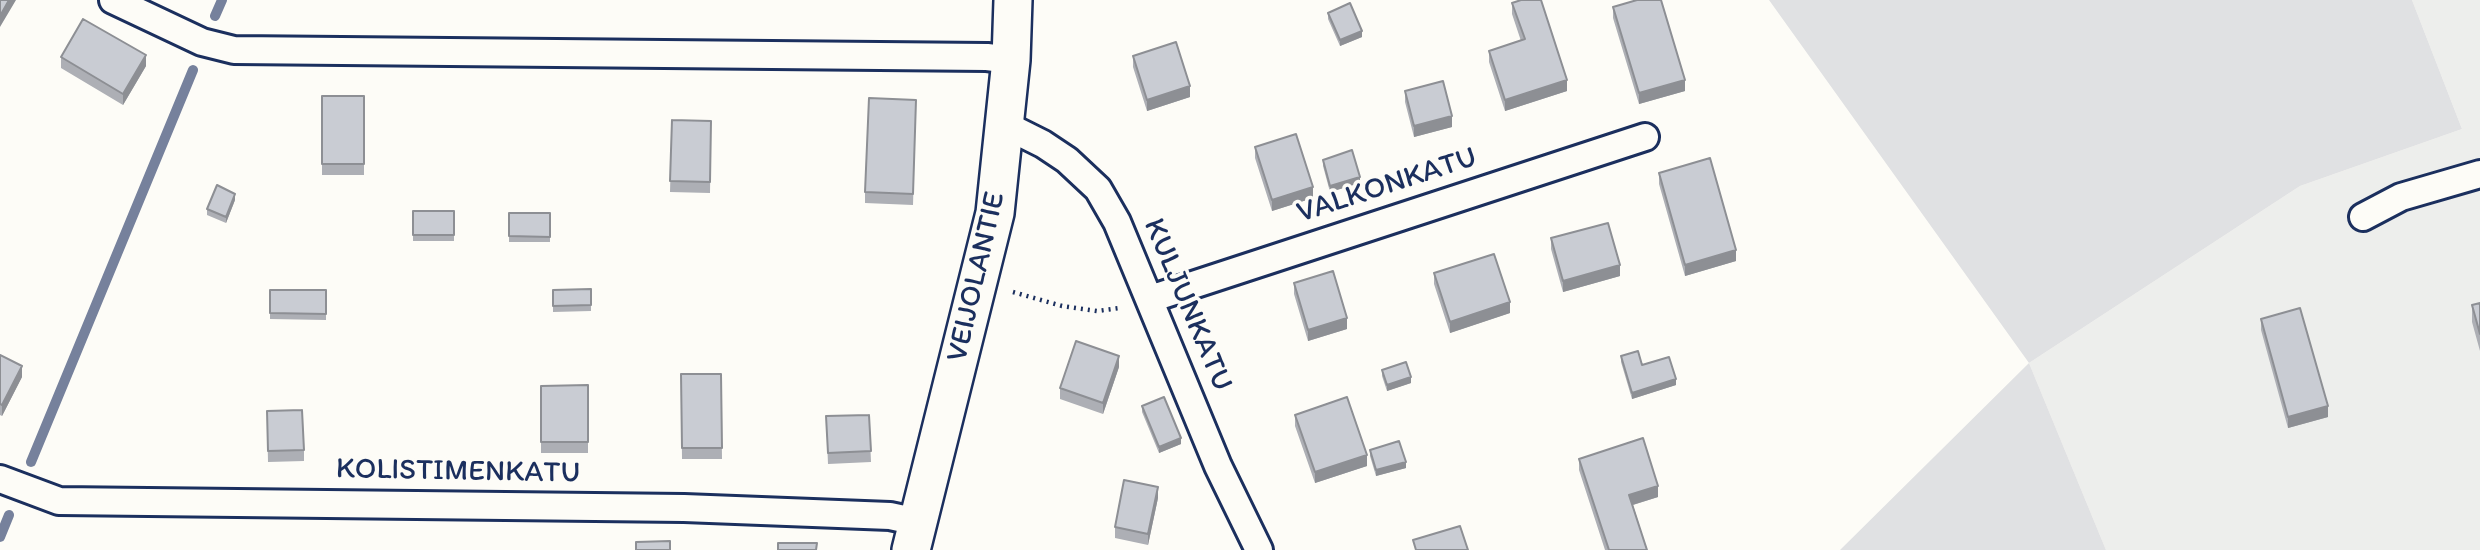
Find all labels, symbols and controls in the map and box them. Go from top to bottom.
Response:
street label: VALKONKATU [1293,140,1481,232]
street label: VEIJOLANTIE [940,188,1014,366]
street label: KULJUNKATU [1135,213,1239,397]
street label: KOLISTIMENKATU [336,452,580,492]

